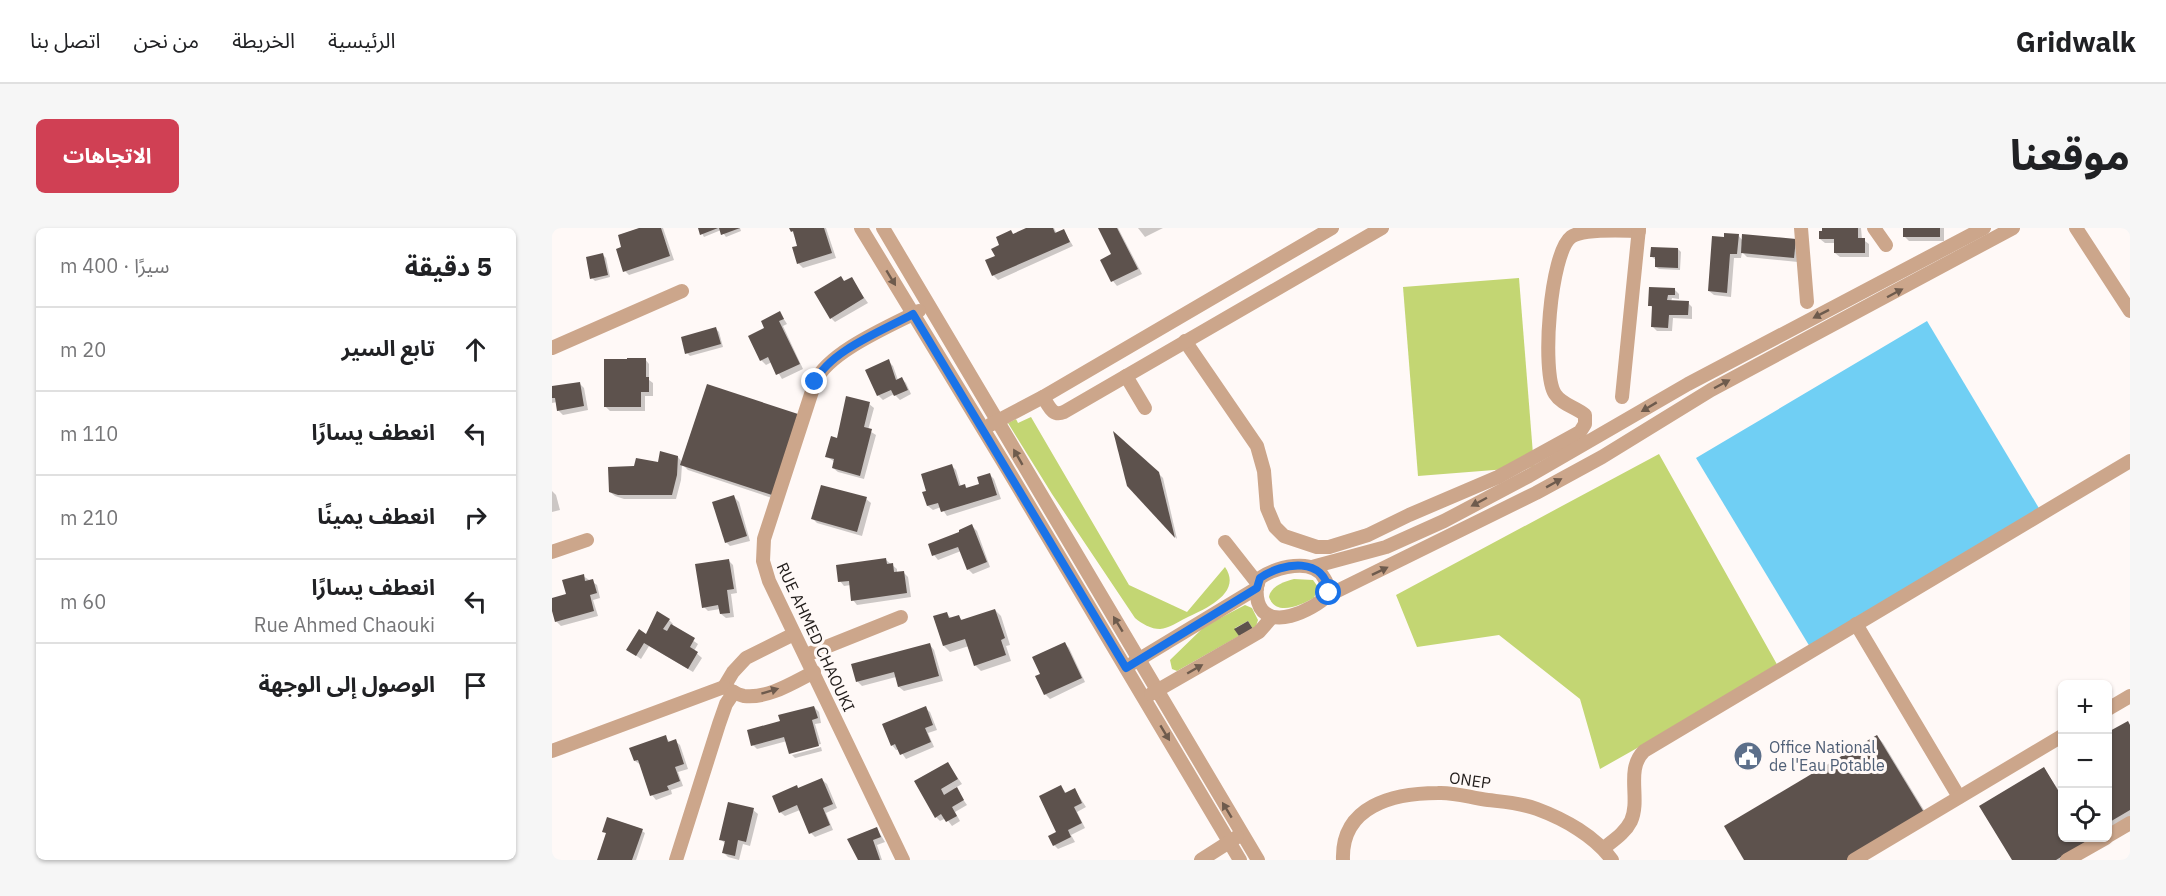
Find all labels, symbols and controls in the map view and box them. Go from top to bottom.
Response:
text: Gridwalk [2016,23,2136,60]
text: اتصل بنا [30,26,100,54]
text: من نحن [133,26,199,54]
text: الخريطة [232,26,295,54]
text: الرئيسية [328,26,396,54]
button: الاتجاهات [36,119,179,193]
text: موقعنا [2010,127,2130,182]
text: 5 دقيقة [405,249,492,283]
text: سيرًا · 400 m [60,252,169,279]
one-way arrow [886,270,897,286]
one-way arrow [1886,288,1903,298]
one-way arrow [1812,309,1829,319]
text: تابع السير [342,333,435,362]
icon: ahead [459,333,492,366]
text: 20 m [60,336,106,363]
route end [801,368,827,394]
one-way arrow [1714,379,1731,389]
one-way arrow [1640,402,1657,412]
text: انعطف يسارًا [312,417,435,446]
icon: left [459,417,492,450]
text: 110 m [60,420,118,447]
one-way arrow [1013,448,1023,465]
one-way arrow [1546,478,1563,488]
one-way arrow [1471,497,1488,507]
text: انعطف يمينًا [317,501,435,530]
icon: right [459,501,492,534]
text: 210 m [60,504,118,531]
street label: RUE AHMED CHAOUKI [773,559,859,715]
one-way arrow [1372,567,1389,576]
text: انعطف يسارًا [312,572,435,601]
route start [1315,579,1341,605]
icon: left [459,585,492,618]
text: 60 m [60,588,106,615]
text: Rue Ahmed Chaouki [254,611,435,638]
one-way arrow [1112,616,1123,632]
one-way arrow [1187,664,1204,674]
text: الوصول إلى الوجهة [258,669,435,698]
icon: arrive [459,669,492,702]
map controls [2058,680,2112,842]
button: + [2058,680,2112,734]
one-way arrow [761,686,779,695]
one-way arrow [1159,725,1170,741]
button: − [2058,734,2112,788]
place label: Office National de l'Eau Potable [1769,737,1885,775]
public building icon: Office National de l'Eau Potable [1732,740,1764,772]
street label: ONEP [1448,767,1492,793]
button: locate [2058,788,2112,842]
one-way arrow [1222,802,1233,818]

